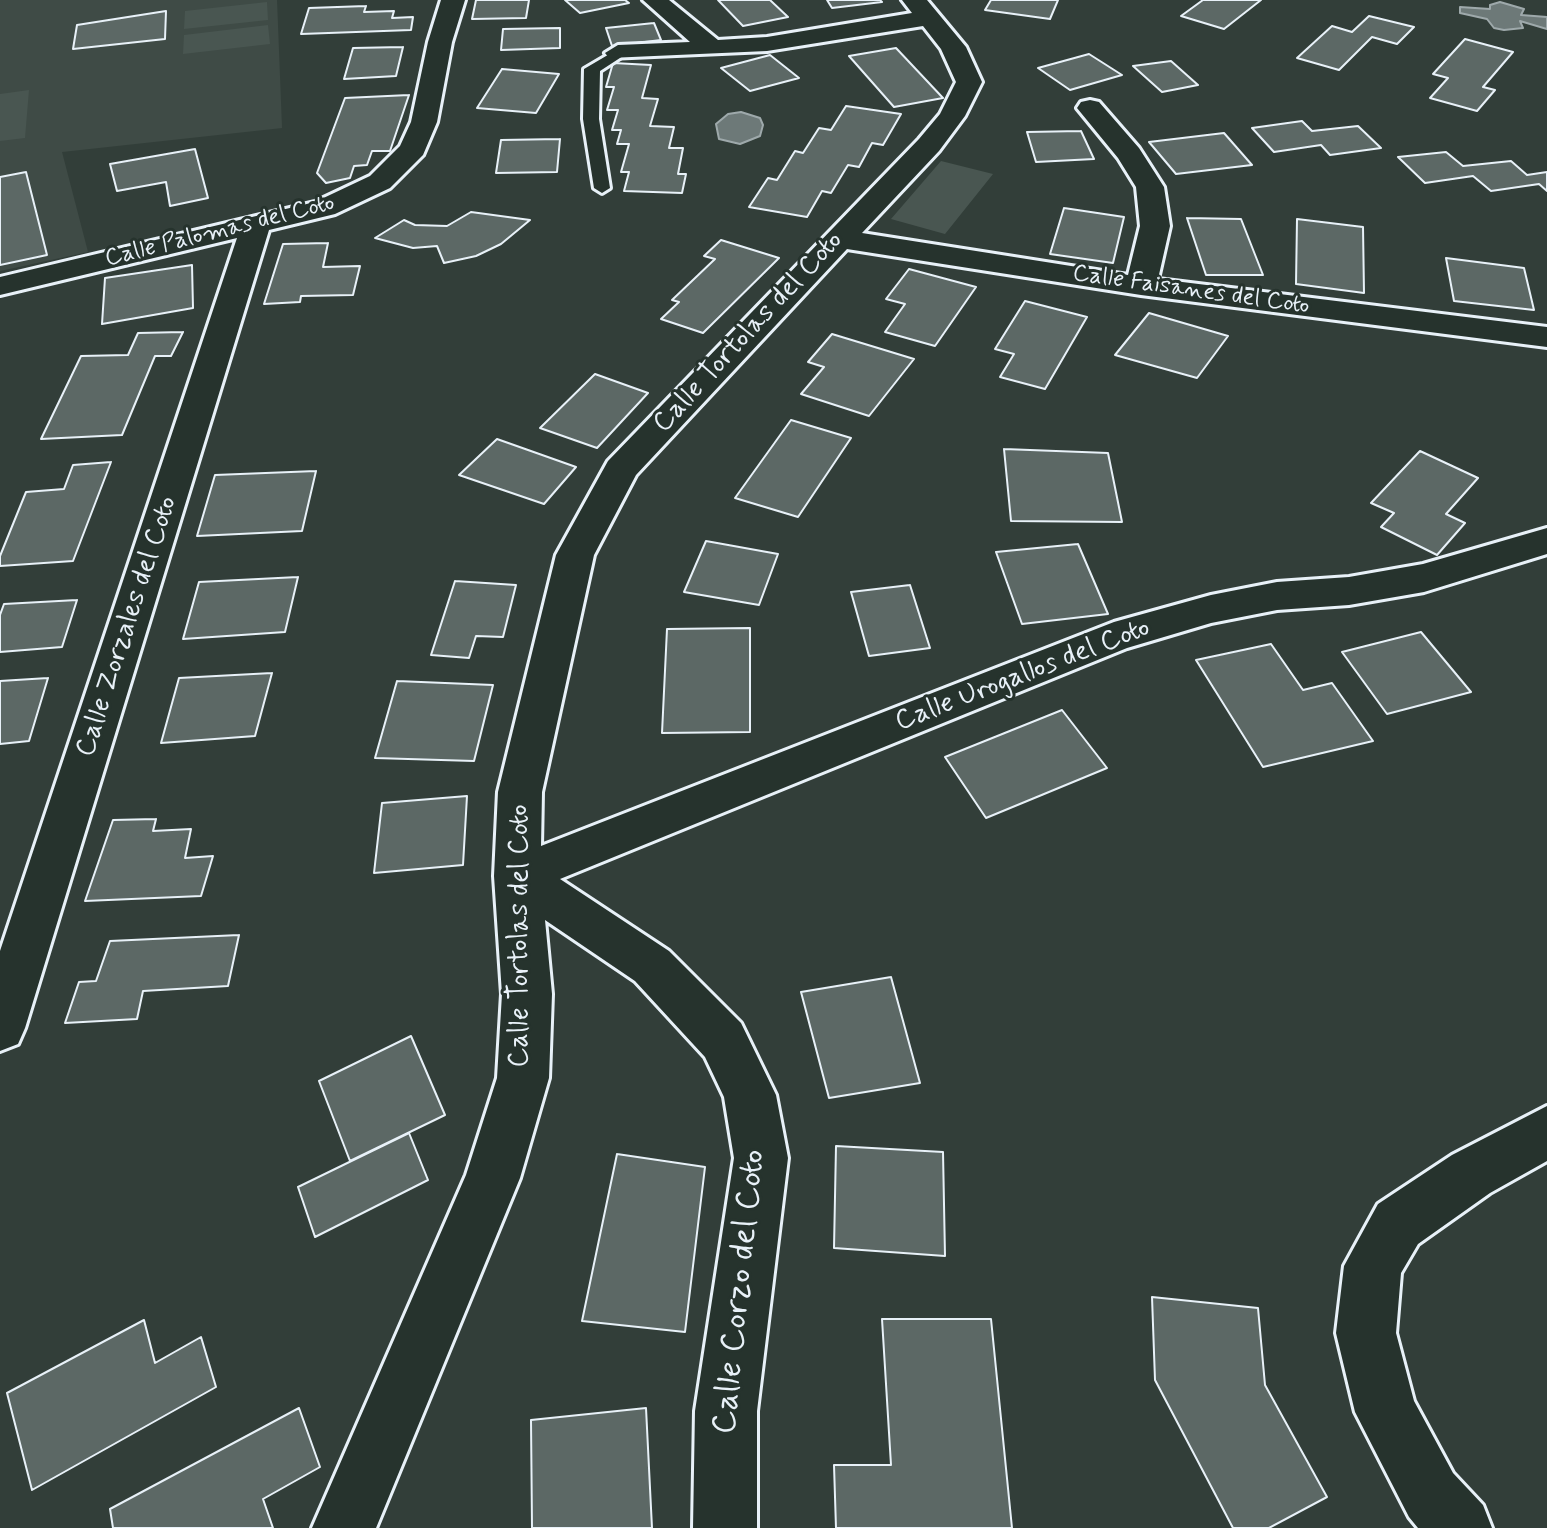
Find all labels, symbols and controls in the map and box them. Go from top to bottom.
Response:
street label: Calle Palomas del Coto [102,190,338,274]
street label: Calle Tortolas del Coto [647,225,851,441]
street label: Calle Faisanes del Coto [1071,260,1311,322]
street label: Calle Zorzales del Coto [70,493,186,761]
street label: Calle Urogallos del Coto [891,612,1155,740]
street label: Calle Tortolas del Coto [504,804,538,1068]
street label: Calle Corzo del Coto [706,1148,776,1436]

